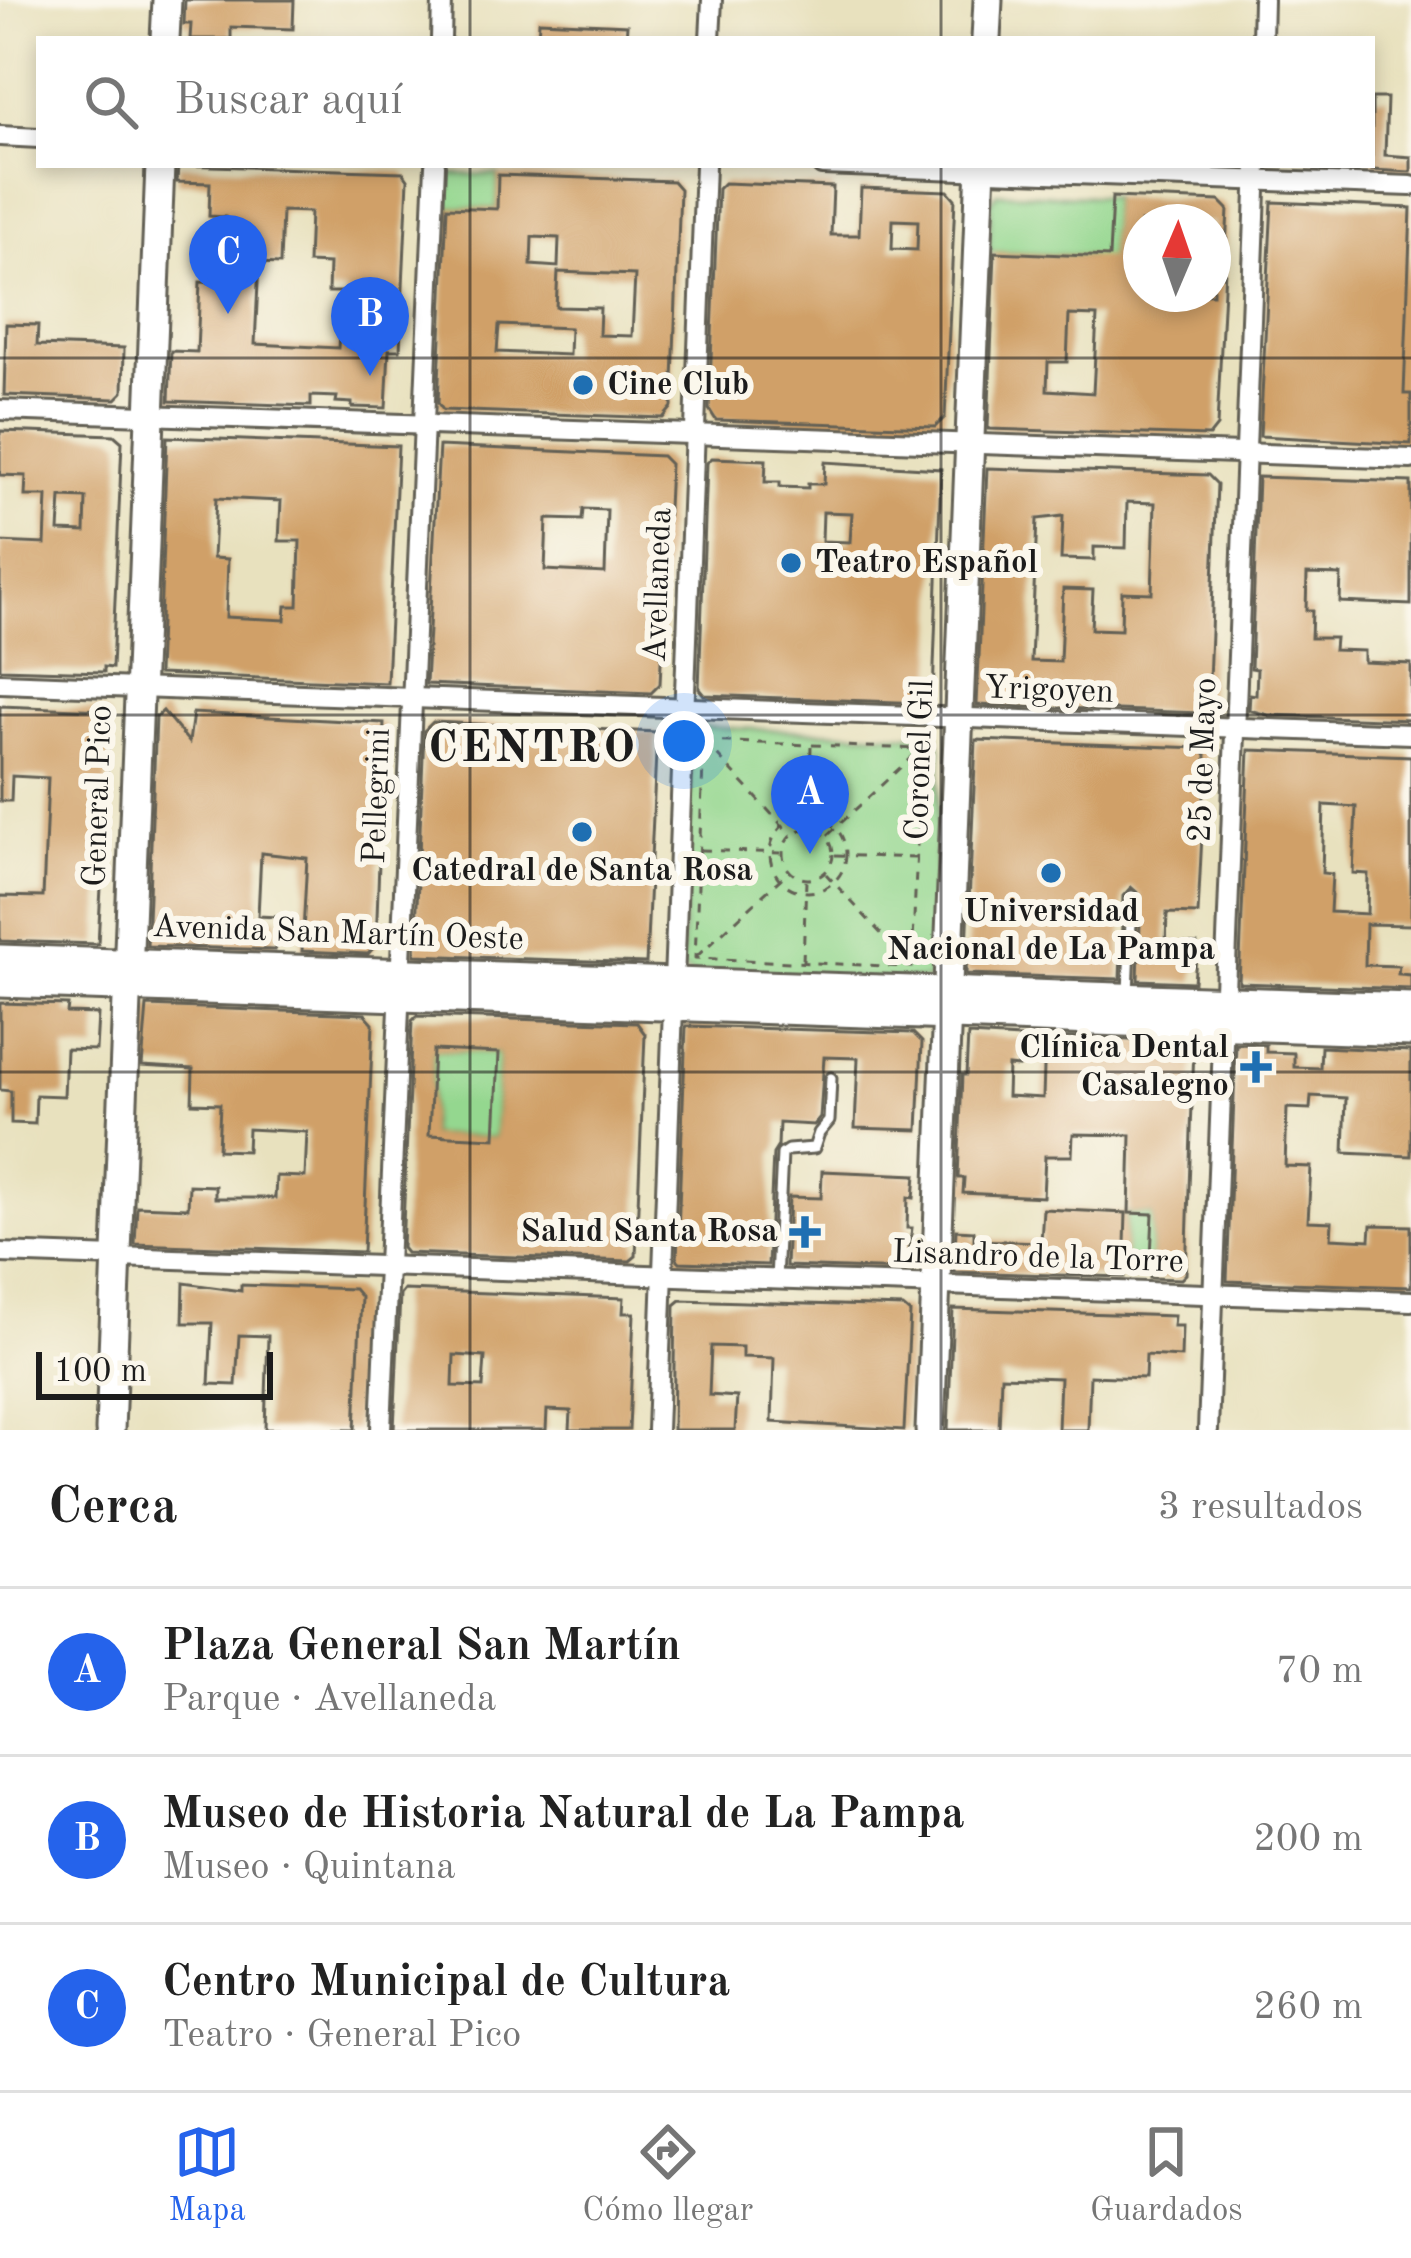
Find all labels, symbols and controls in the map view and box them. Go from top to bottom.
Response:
search box [36,36,1375,168]
icon: search [78,69,144,135]
text: Buscar aquí [174,79,403,124]
north arrow [1123,204,1231,312]
pin: C [189,215,267,314]
pin: B [331,277,409,376]
place label: Cine Club [607,369,749,402]
marker: Cine Club [570,372,596,398]
street label: Avellaneda [640,507,678,663]
place label: Teatro Español [815,547,1038,580]
marker: Teatro Español [778,550,804,576]
street label: Yrigoyen [984,672,1114,710]
street label: 25 de Mayo [1185,677,1223,843]
street label: Coronel Gil [902,679,940,841]
street label: General Pico [79,704,119,888]
your location [654,711,714,771]
district label: CENTRO [428,727,638,772]
street label: Pellegrini [359,728,397,864]
pin: A [771,755,849,854]
marker: Catedral de Santa Rosa [569,819,595,845]
place label: Catedral de Santa Rosa [411,855,753,888]
marker: Universidad Nacional de La Pampa [1038,860,1064,886]
place label: Universidad Nacional de La Pampa [887,896,1216,967]
street label: Avenida San Martín Oeste [152,911,524,957]
place label: Clínica Dental Casalegno [1019,1032,1229,1103]
marker: Clínica Dental Casalegno [1240,1051,1272,1083]
place label: Salud Santa Rosa [520,1216,778,1249]
marker: Salud Santa Rosa [789,1216,821,1248]
street label: Lisandro de la Torre [892,1236,1184,1280]
scale bar [36,1346,273,1399]
text: 100 m [54,1356,147,1389]
text: Cerca [48,1483,178,1534]
text: 3 resultados [1158,1488,1363,1527]
text: Plaza General San Martín [162,1625,681,1670]
text: A [72,1652,102,1691]
text: 70 m [1276,1652,1363,1691]
text: Parque · Avellaneda [162,1680,496,1719]
text: Museo de Historia Natural de La Pampa [162,1793,965,1838]
text: B [73,1820,101,1859]
text: 200 m [1253,1820,1363,1859]
text: Museo · Quintana [162,1848,455,1887]
text: Centro Municipal de Cultura [162,1961,730,2006]
text: C [74,1988,100,2027]
text: 260 m [1253,1988,1363,2027]
text: Teatro · General Pico [162,2016,521,2055]
tab: Mapa [168,2119,246,2232]
tab: Cómo llegar [582,2119,753,2232]
tab: Guardados [1090,2119,1243,2232]

